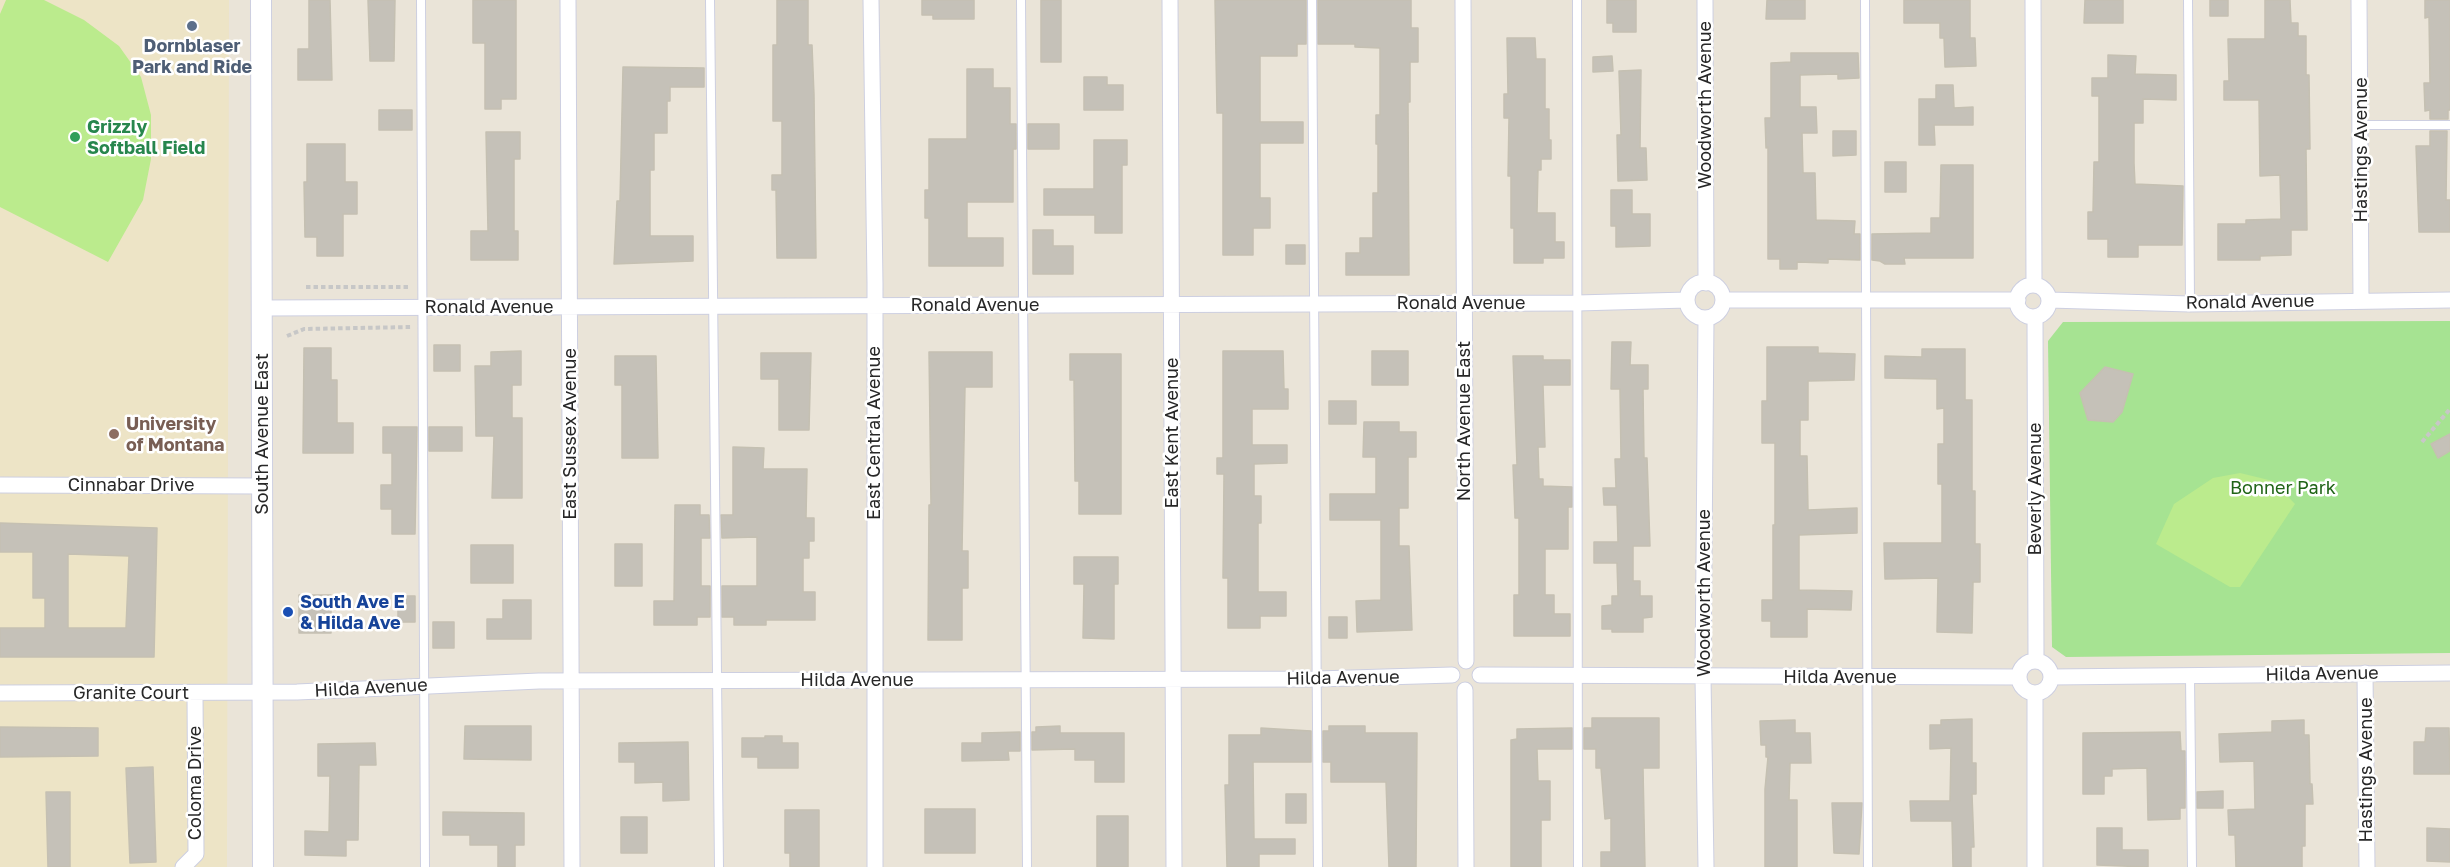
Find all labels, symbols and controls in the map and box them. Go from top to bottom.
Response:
marker: Dornblaser Park and Ride [185,19,199,33]
street label: Woodworth Avenue [1694,21,1716,189]
place label: Dornblaser Park and Ride [132,35,252,78]
street label: Hastings Avenue [2350,77,2372,223]
place label: Grizzly Softball Field [87,116,205,158]
marker: Grizzly Softball Field [68,130,82,144]
street label: Ronald Avenue [2185,290,2315,314]
street label: Ronald Avenue [1397,292,1525,314]
street label: Ronald Avenue [911,294,1039,316]
street label: Ronald Avenue [425,296,553,318]
street label: North Avenue East [1453,341,1475,501]
street label: East Central Avenue [863,346,885,520]
street label: East Sussex Avenue [559,348,581,520]
street label: South Avenue East [251,353,273,515]
street label: East Kent Avenue [1161,358,1183,508]
place label: University of Montana [126,413,224,456]
street label: Beverly Avenue [2024,423,2046,555]
marker: University of Montana [107,427,121,441]
street label: Cinnabar Drive [68,474,194,496]
park label: Bonner Park [2230,477,2336,499]
street label: Woodworth Avenue [1693,509,1715,677]
place label: South Ave E & Hilda Ave [300,591,405,634]
marker: South Ave E & Hilda Ave [281,605,295,619]
street label: Hilda Avenue [2265,662,2379,686]
street label: Hilda Avenue [1286,666,1400,690]
street label: Hilda Avenue [1783,666,1897,688]
street label: Hilda Avenue [800,669,914,691]
street label: Hilda Avenue [314,674,428,702]
street label: Granite Court [73,682,189,704]
street label: Hastings Avenue [2355,697,2377,843]
street label: Coloma Drive [184,726,206,840]

